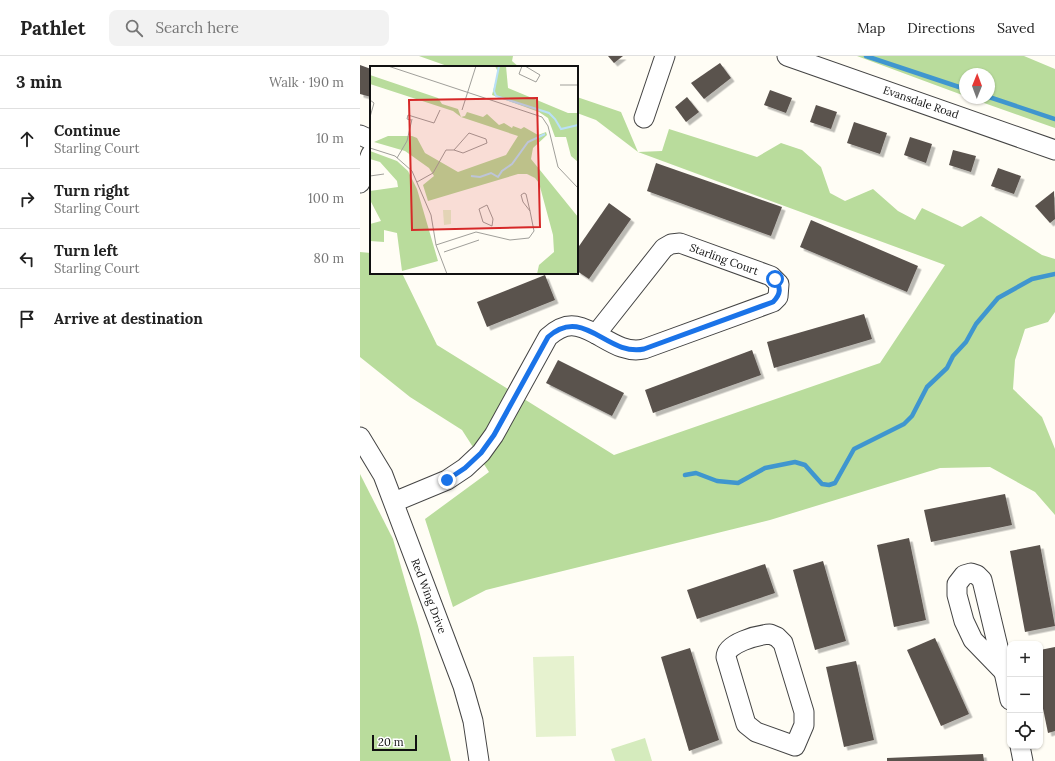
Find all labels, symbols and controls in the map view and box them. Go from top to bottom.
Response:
search box [109,10,389,46]
text: Pathlet [20,16,85,40]
icon: search [123,17,145,39]
text: Search here [155,18,239,37]
text: Map [857,19,885,37]
text: Directions [907,19,975,37]
text: Saved [997,19,1035,37]
inset map [370,66,578,274]
north arrow [959,68,995,104]
text: 3 min [16,71,62,93]
text: Walk · 190 m [269,74,344,91]
street label: Evansdale Road [881,82,961,122]
text: Continue [54,121,120,140]
icon: ahead [16,128,38,150]
text: 10 m [316,130,344,147]
text: Starling Court [54,140,140,157]
text: Turn right [54,181,130,200]
icon: right [16,188,38,210]
text: 100 m [308,190,344,207]
text: Starling Court [54,200,140,217]
street label: Starling Court [688,240,761,278]
text: Turn left [54,241,118,260]
icon: left [16,248,38,270]
text: 80 m [314,250,344,267]
text: Starling Court [54,260,140,277]
route start [766,270,784,288]
icon: arrive [16,308,38,330]
text: Arrive at destination [54,309,203,328]
route end [438,471,456,489]
street label: Red Wing Drive [408,557,450,636]
map controls [1007,641,1043,749]
button: + [1007,641,1043,677]
button: − [1007,677,1043,713]
button: locate [1007,713,1043,749]
scale bar [372,733,417,752]
text: 20 m [378,735,403,749]

